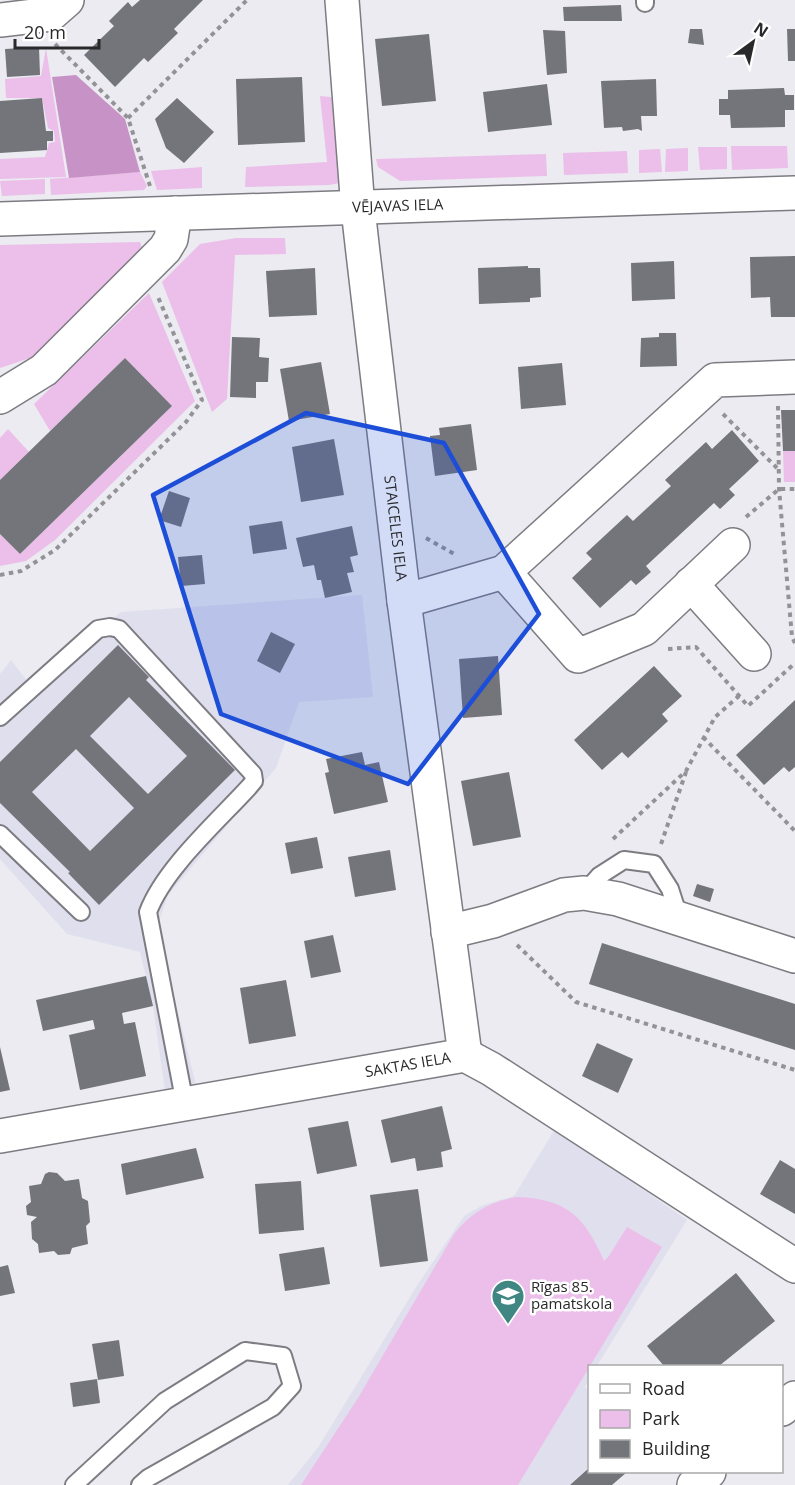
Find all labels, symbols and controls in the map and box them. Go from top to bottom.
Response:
scale bar [15,12,99,50]
north arrow [723,12,783,72]
text: N [750,17,773,42]
text: 20 m [24,20,66,44]
street label: VĒJAVAS IELA [352,193,444,216]
street label: STAICELES IELA [380,474,413,582]
street label: SAKTAS IELA [363,1047,453,1081]
place label: Rīgas 85. pamatskola [531,1276,612,1313]
school or university icon: Rīgas 85. pamatskola [490,1278,526,1325]
legend [588,1365,783,1473]
text: Road [642,1376,685,1400]
text: Park [642,1406,680,1430]
text: Building [642,1436,710,1460]

